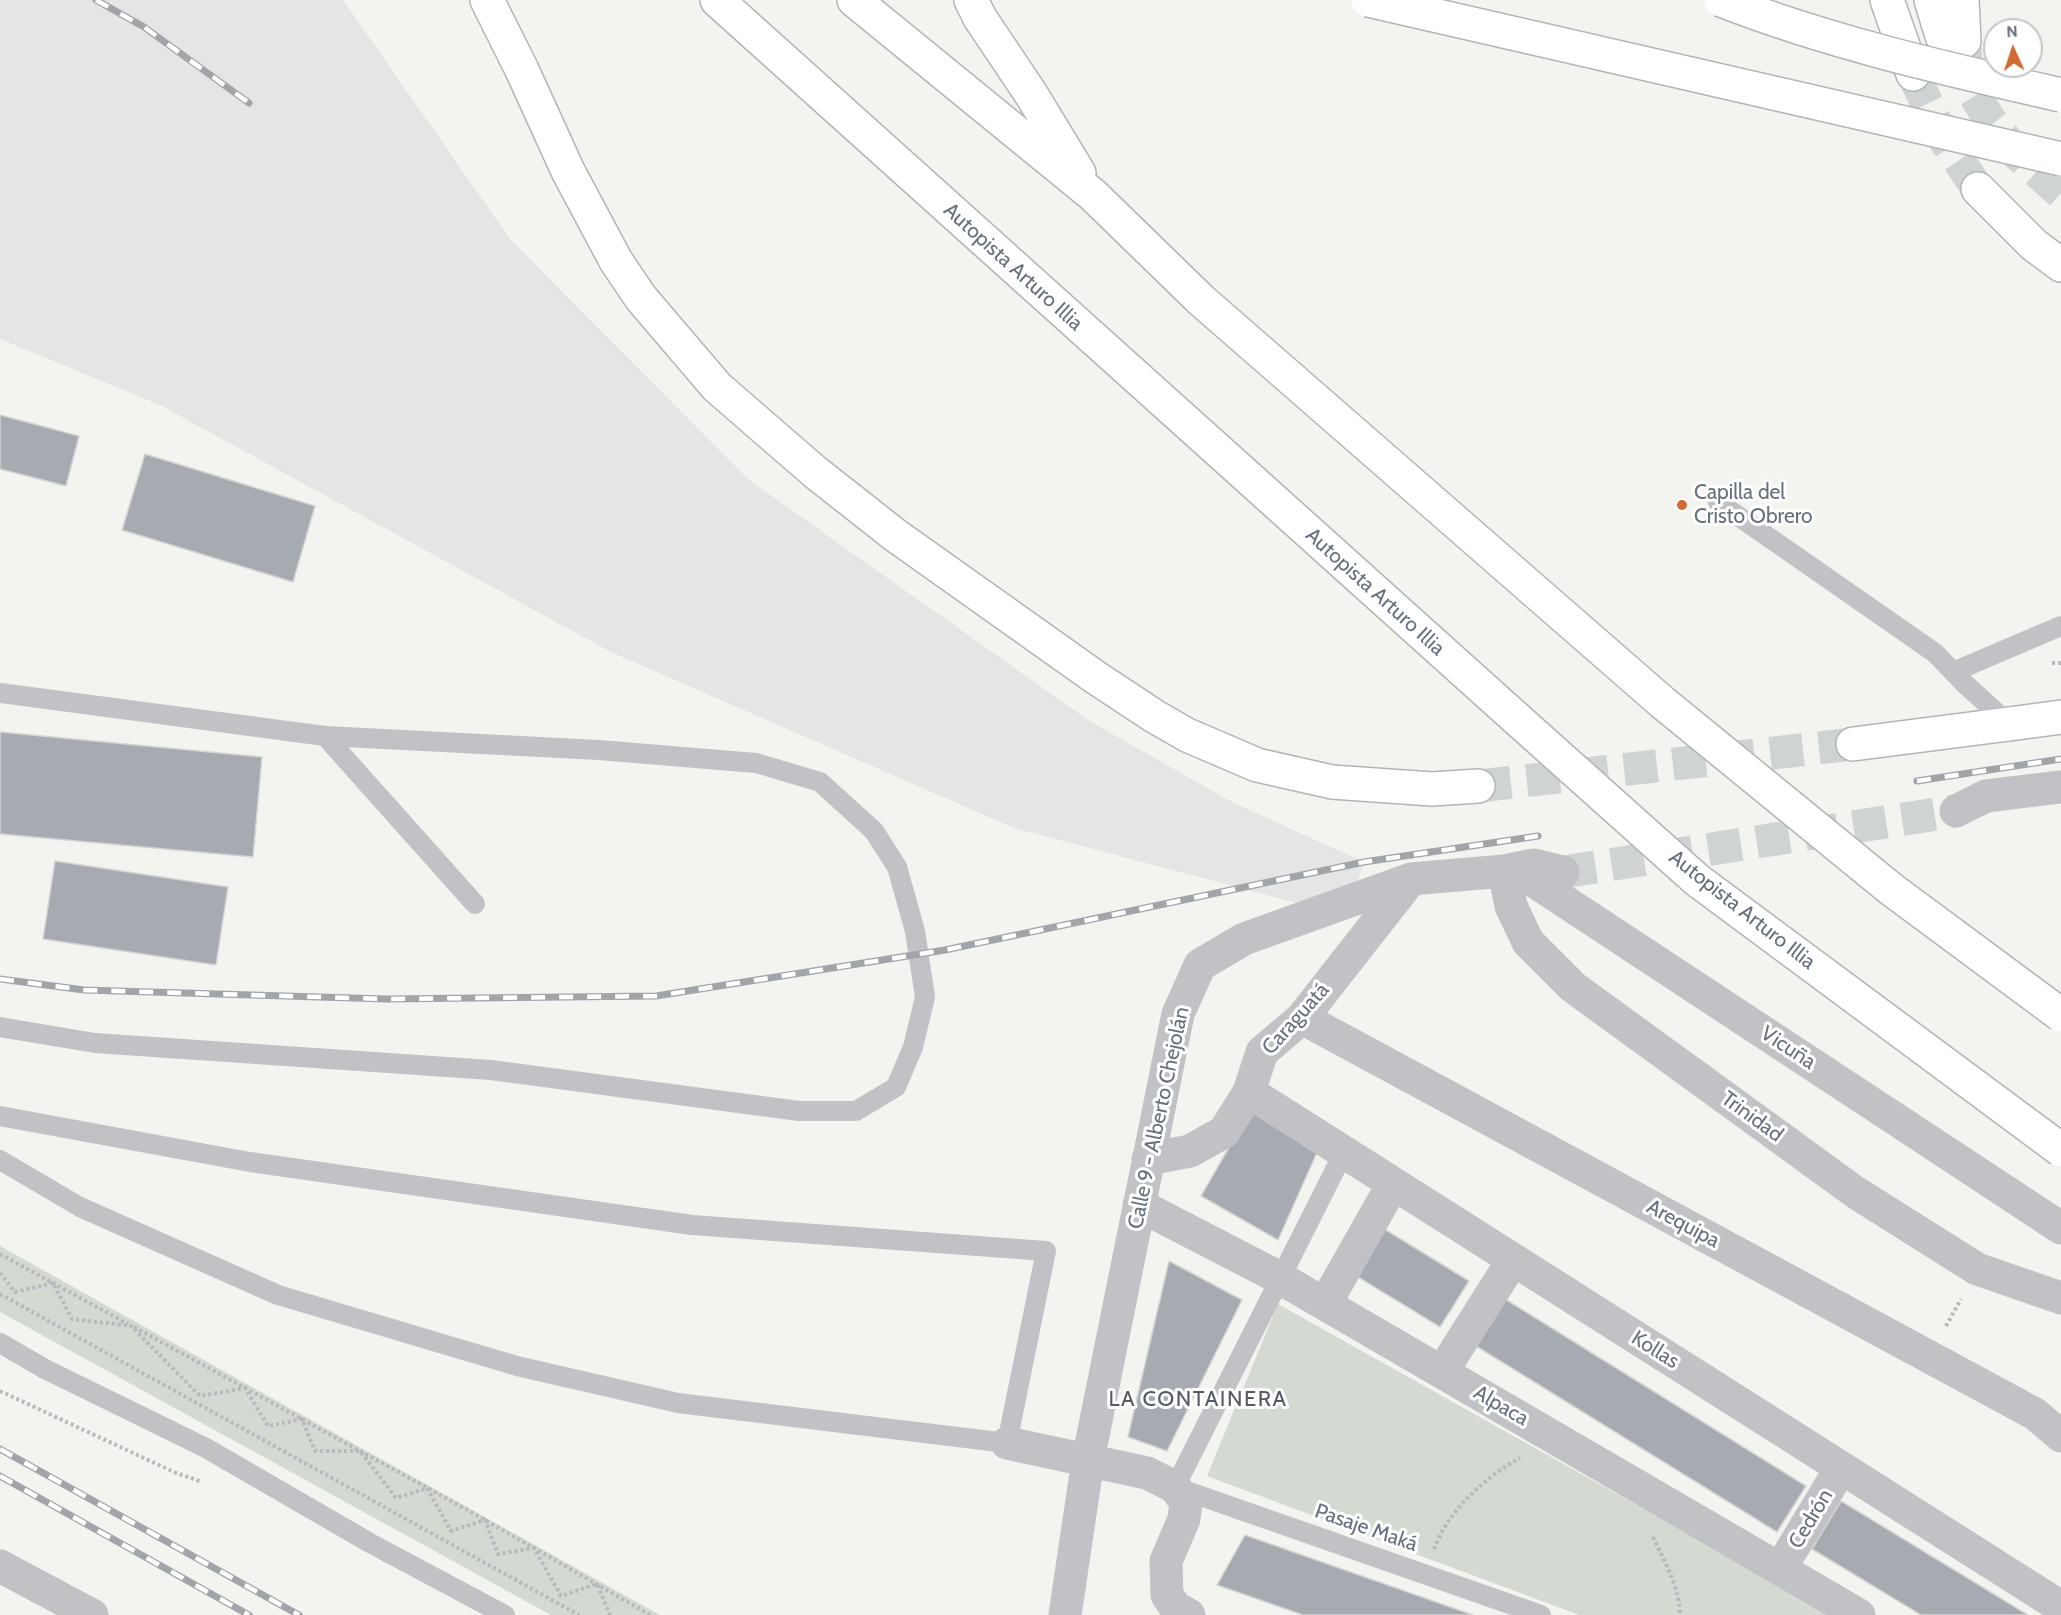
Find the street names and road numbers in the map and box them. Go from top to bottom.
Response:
street label: Autopista Arturo Illia [938,198,1088,336]
street label: Autopista Arturo Illia [1300,523,1450,661]
street label: Autopista Arturo Illia [1664,845,1820,975]
street label: Caraguatá [1257,978,1335,1060]
street label: Calle 9 - Alberto Chejolán [1123,1005,1195,1231]
street label: Vicuña [1756,1021,1820,1075]
street label: Trinidad [1716,1086,1788,1148]
street label: Arequipa [1642,1194,1724,1254]
street label: Kollas [1627,1326,1683,1374]
street label: Alpaca [1469,1380,1533,1432]
street label: Cedrón [1784,1485,1838,1553]
street label: Pasaje Maká [1311,1499,1421,1557]

